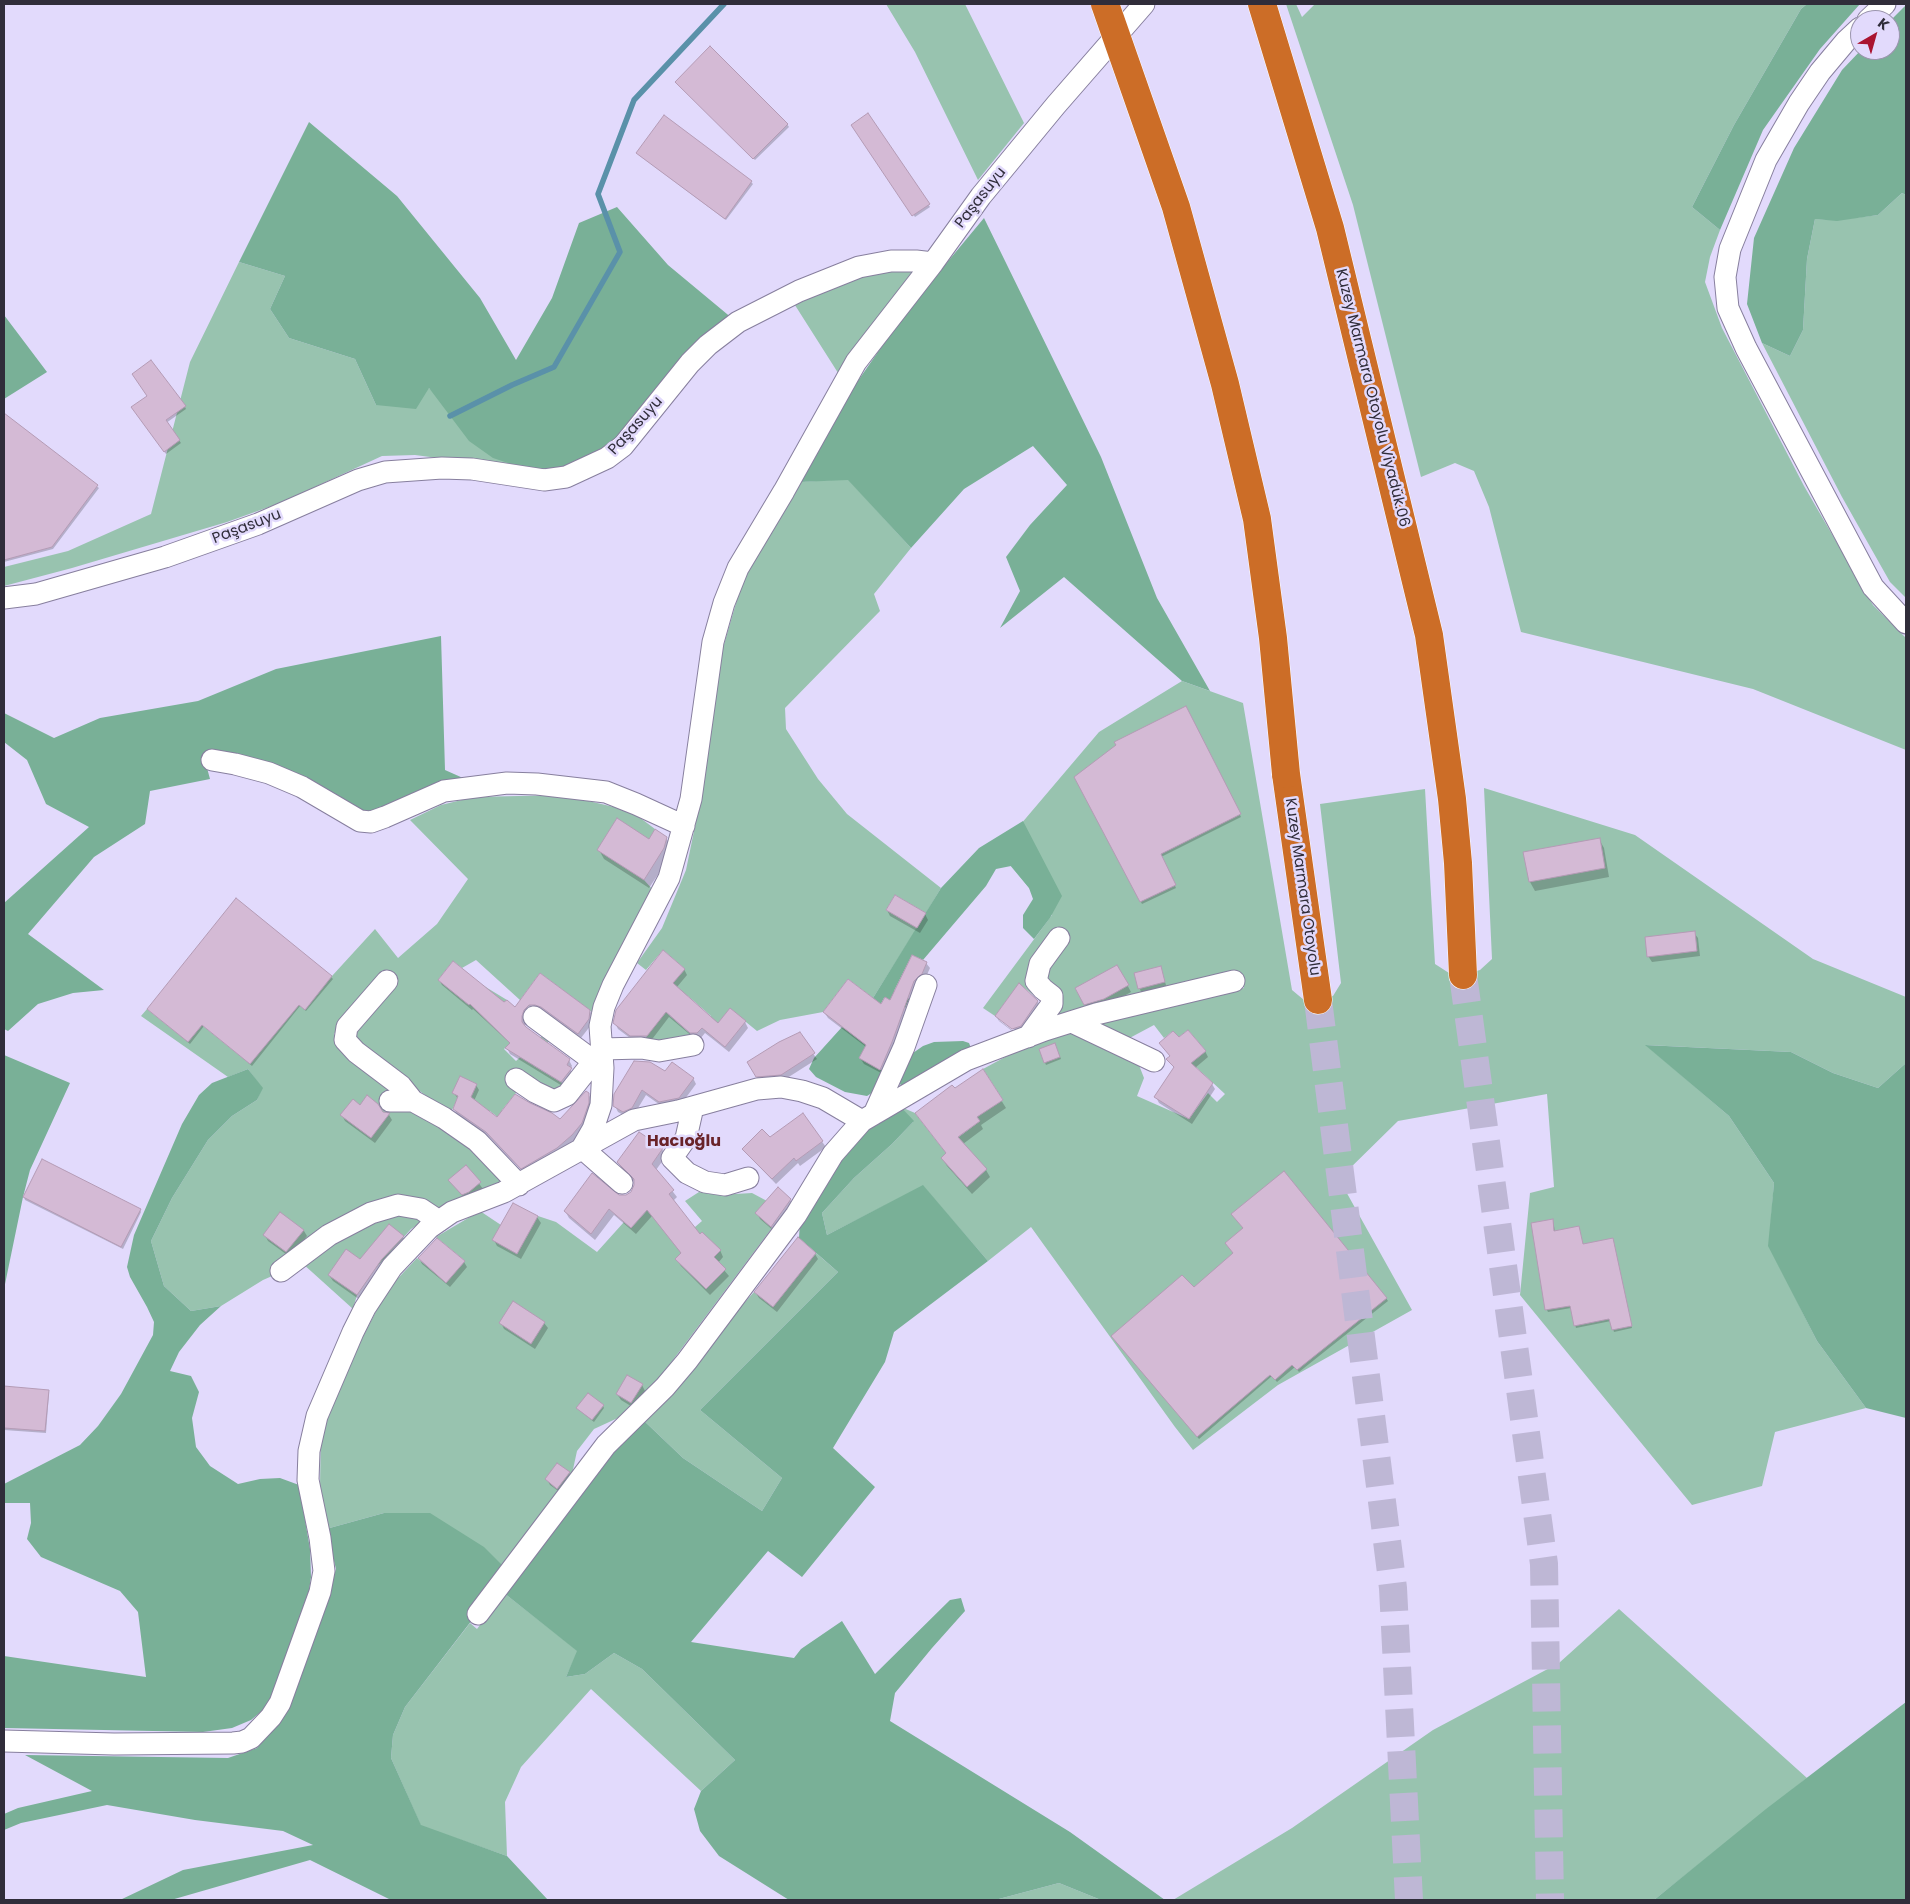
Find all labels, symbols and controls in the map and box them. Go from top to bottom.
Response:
north arrow [1850,10,1900,60]
text: K [1874,13,1894,35]
street label: Paşasuyu [952,164,1010,232]
street label: Kuzey Marmara Otoyolu Viyadük.06 [1331,267,1413,529]
street label: Paşasuyu [605,393,667,459]
street label: Paşasuyu [210,506,284,548]
street label: Kuzey Marmara Otoyolu [1281,797,1323,977]
district label: Hacıoğlu [647,1132,721,1152]

